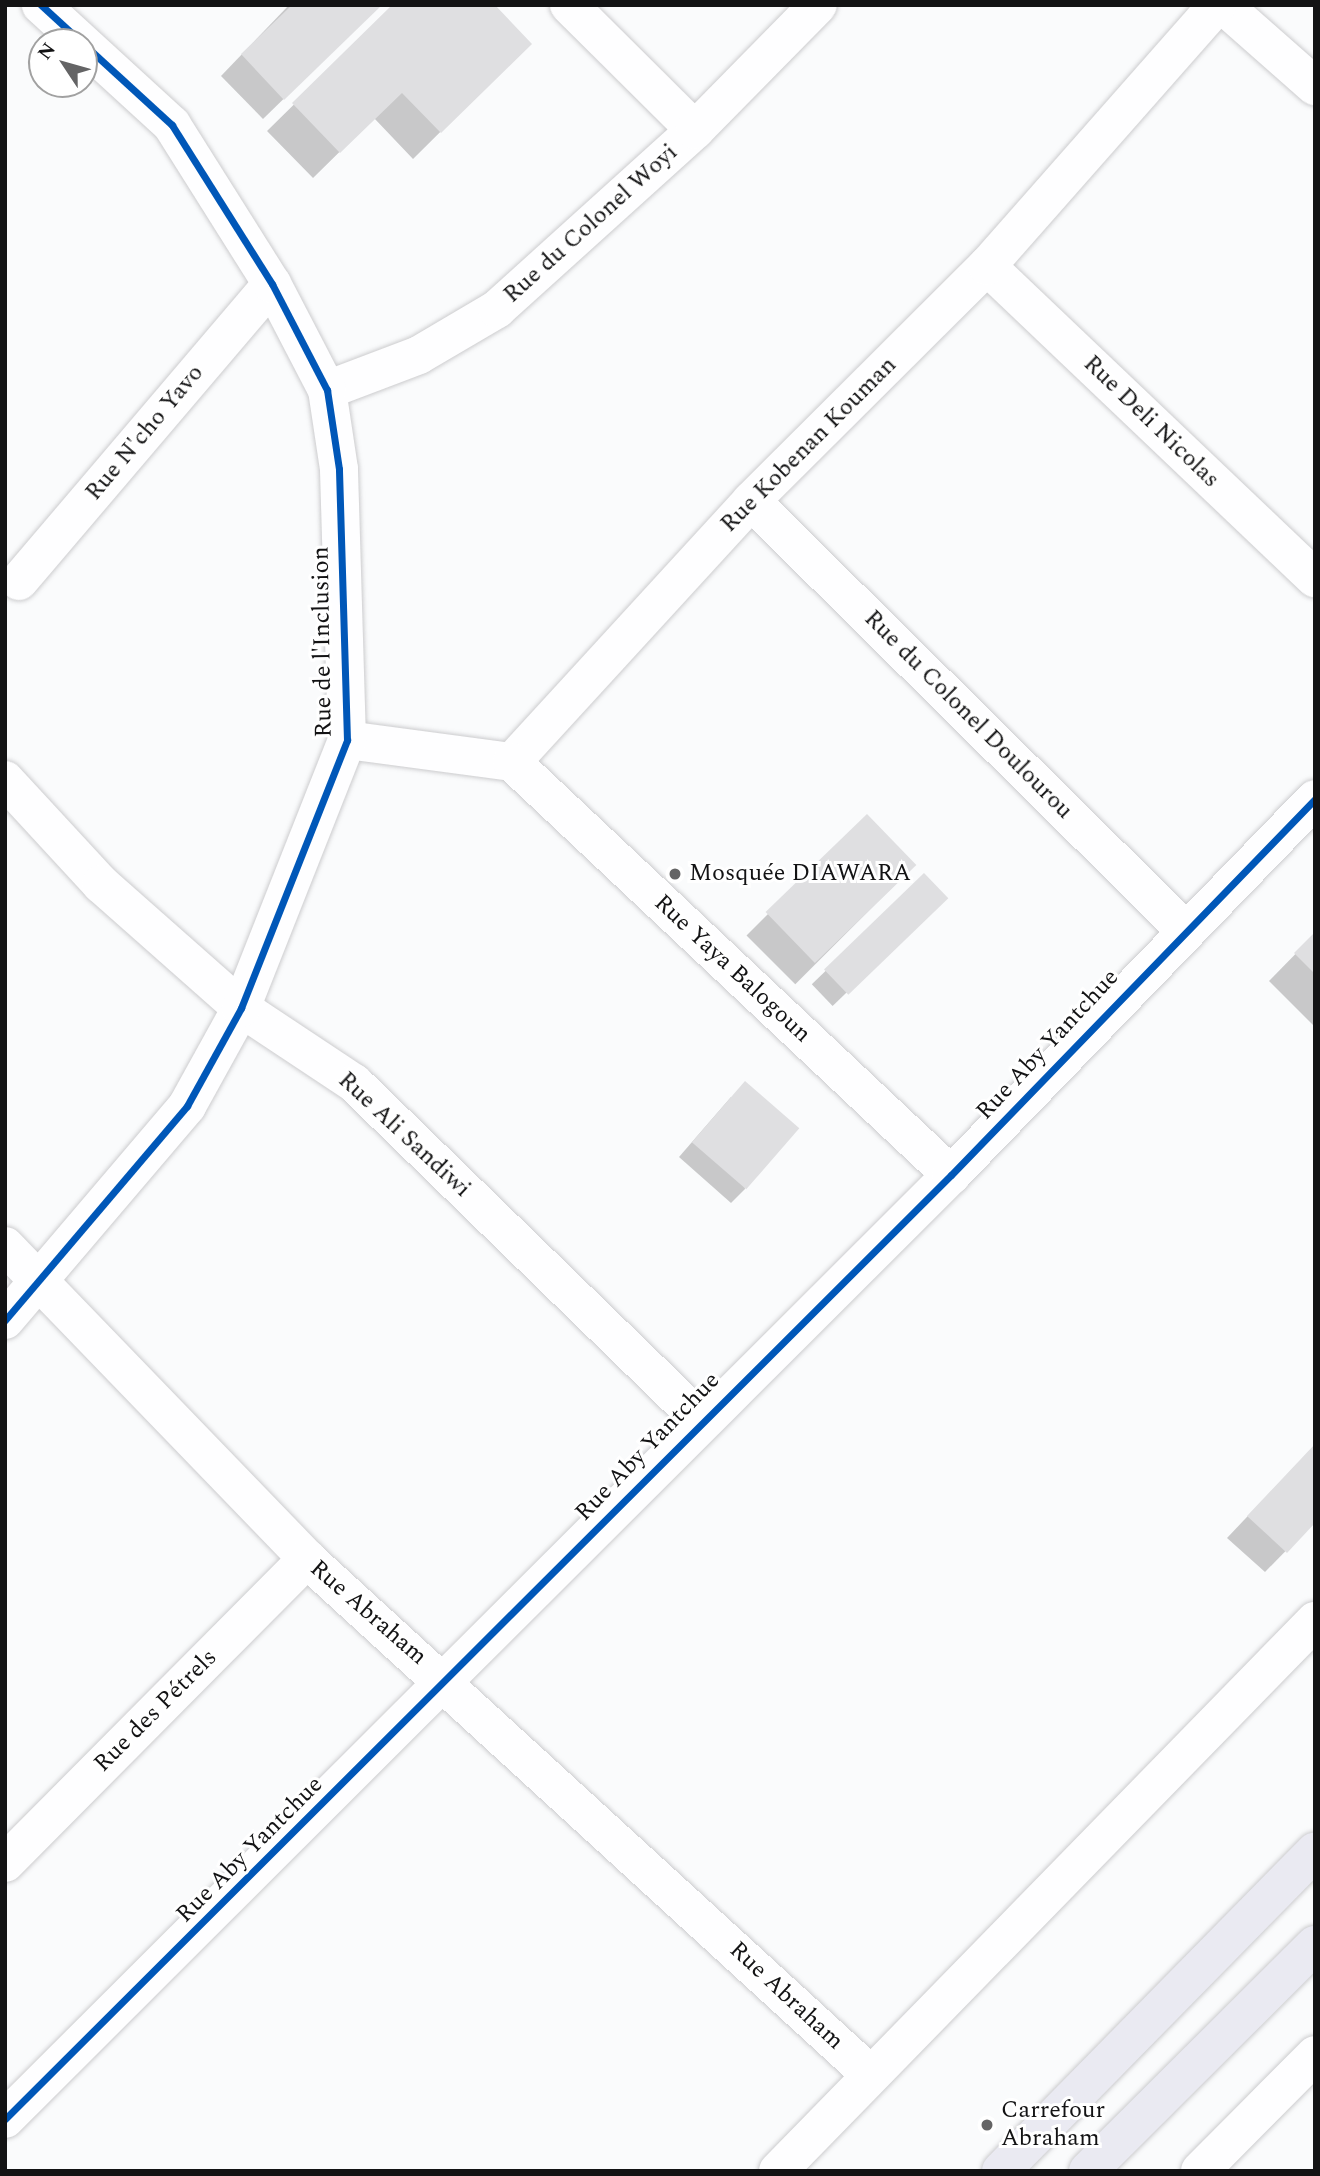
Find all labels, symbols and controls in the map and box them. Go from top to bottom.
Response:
north arrow [28,28,98,98]
text: N [31,37,64,66]
street label: Rue du Colonel Woyi [498,138,684,310]
street label: Rue Deli Nicolas [1077,350,1225,494]
street label: Rue Kobenan Kouman [715,351,903,539]
street label: Rue N'cho Yavo [80,359,210,507]
street label: Rue de l'Inclusion [307,546,339,738]
street label: Rue du Colonel Doulourou [858,605,1078,825]
place label: Mosquée DIAWARA [689,860,911,888]
marker: Mosquée DIAWARA [667,866,683,882]
street label: Rue Yaya Balogoun [648,889,816,1049]
street label: Rue Aby Yantchue [971,964,1125,1126]
street label: Rue Ali Sandiwi [332,1066,476,1204]
street label: Rue Aby Yantchue [570,1367,726,1527]
street label: Rue Abraham [304,1554,432,1672]
street label: Rue des Pétrels [89,1644,223,1778]
street label: Rue Aby Yantchue [171,1771,329,1929]
street label: Rue Abraham [723,1936,849,2056]
place label: Carrefour Abraham [1001,2097,1105,2153]
marker: Carrefour Abraham [979,2117,995,2133]

